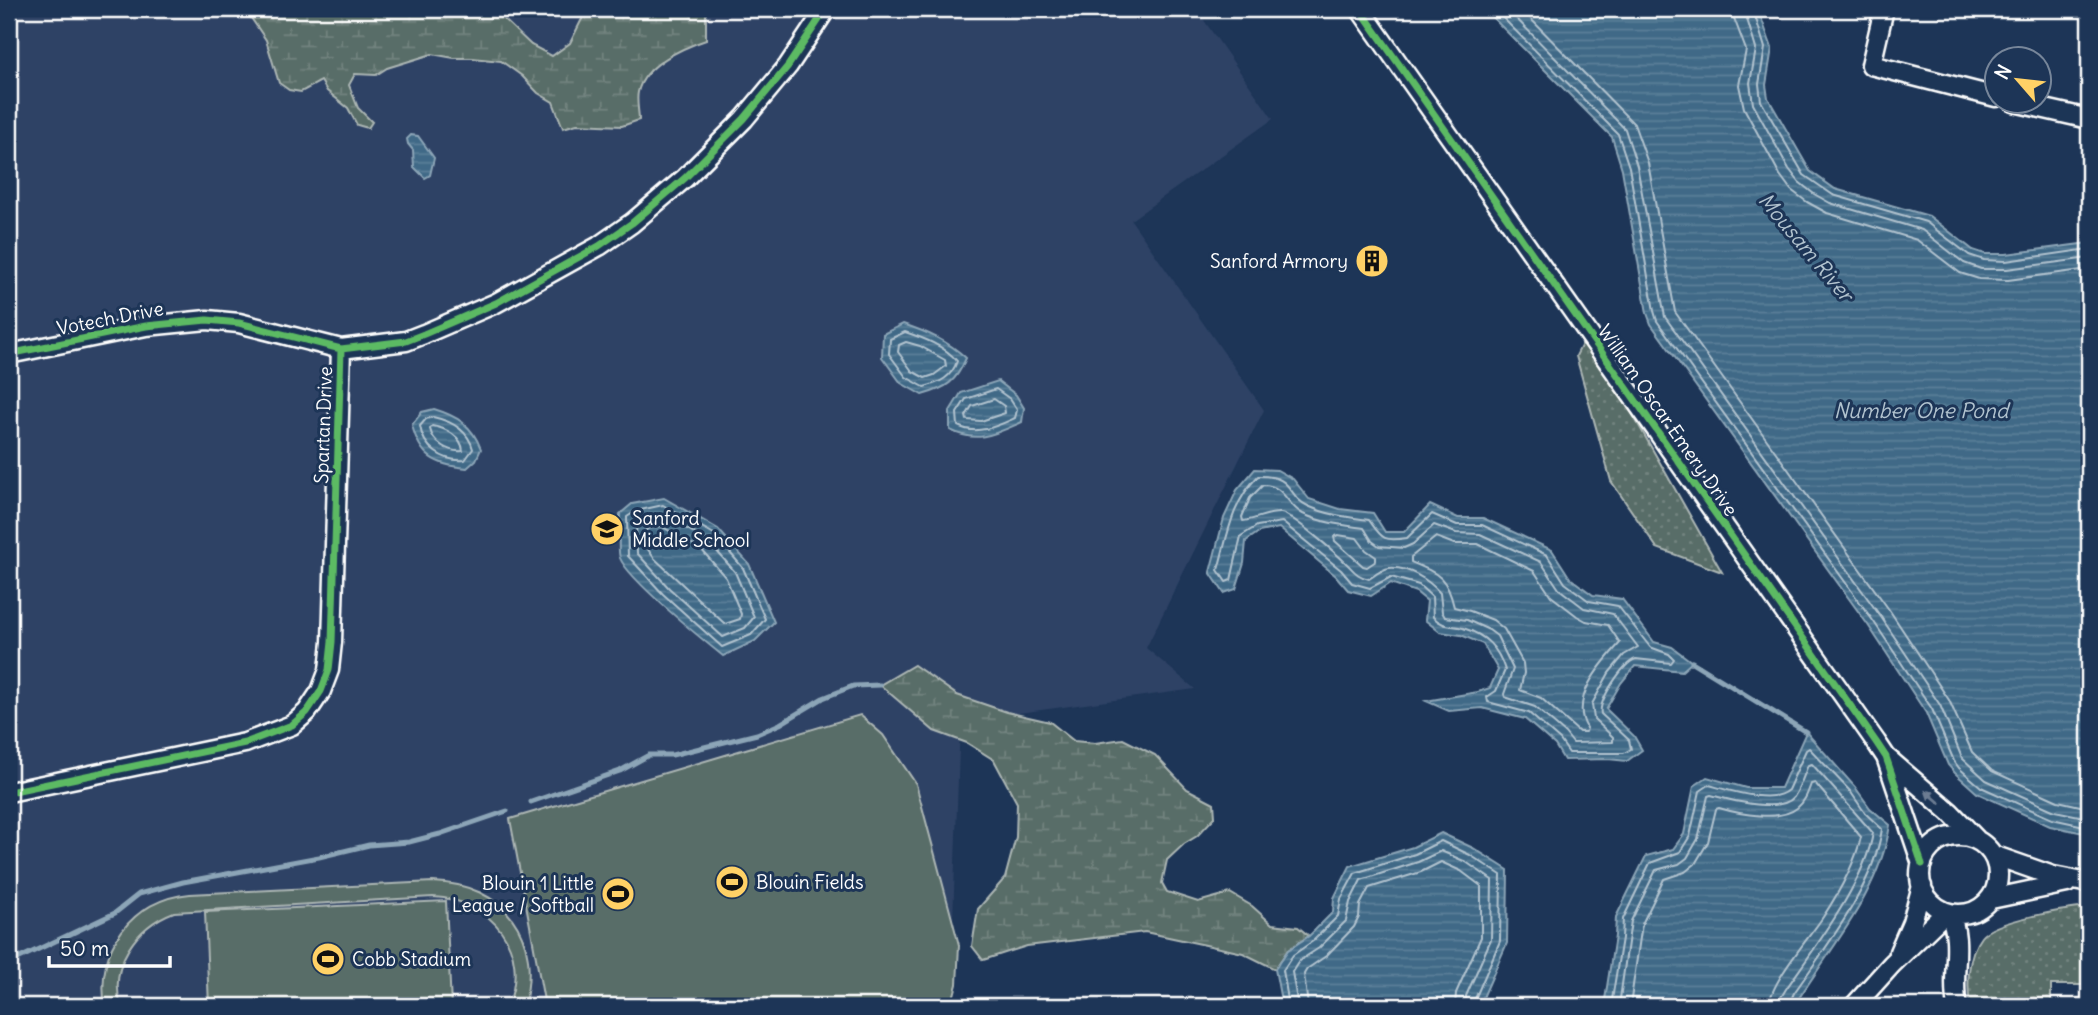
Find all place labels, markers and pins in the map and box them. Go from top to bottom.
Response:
building icon: Sanford Armory [1353,242,1391,280]
place label: Sanford Armory [1210,249,1348,273]
place label: Sanford Middle School [632,506,750,552]
school or university icon: Sanford Middle School [588,510,626,548]
sports icon: Blouin Fields [713,863,751,901]
place label: Blouin Fields [756,870,864,894]
place label: Blouin 1 Little League / Softball [452,871,594,917]
sports icon: Blouin 1 Little League / Softball [599,875,637,913]
sports icon: Cobb Stadium [309,940,347,978]
place label: Cobb Stadium [352,947,471,971]

